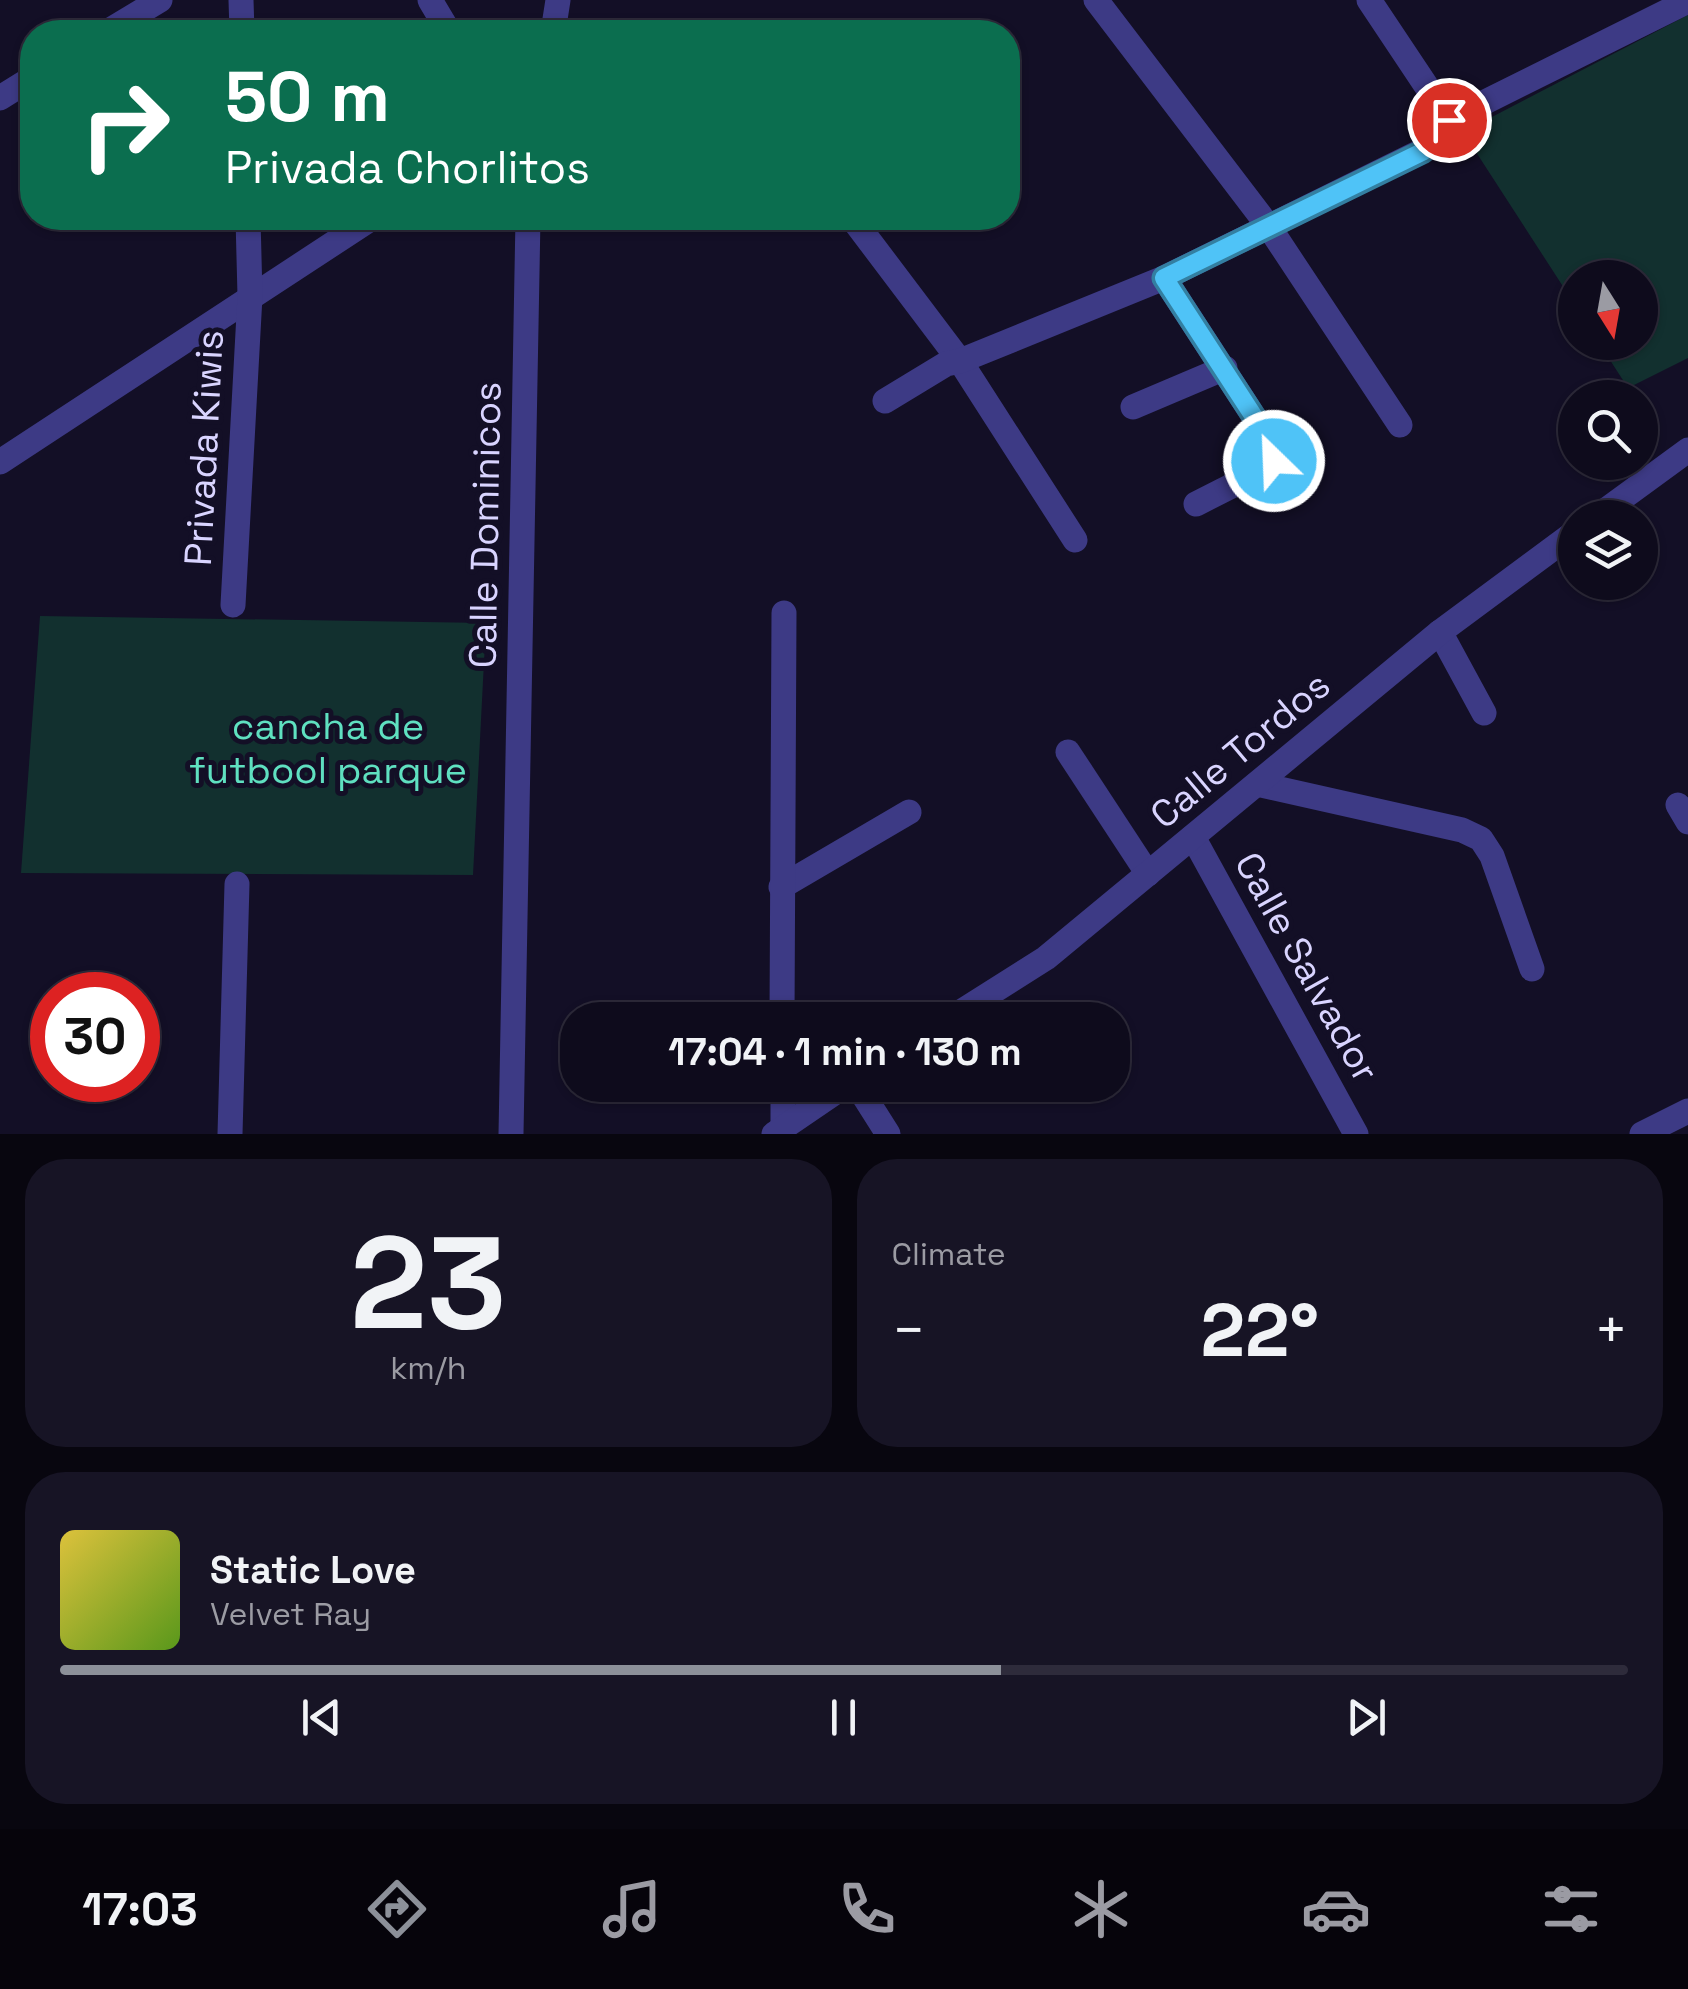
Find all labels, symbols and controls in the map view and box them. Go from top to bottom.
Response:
text: 50 m [225,52,390,141]
icon: right [60,60,190,190]
pin [1407,78,1492,163]
icon: arrive [1422,93,1477,148]
text: Privada Chorlitos [225,139,590,196]
north arrow [1558,260,1658,360]
map controls [1558,260,1658,600]
street label: Privada Kiwis [174,329,234,567]
button: search [1558,380,1658,480]
street label: Calle Dominicos [459,381,511,669]
position arrow [1222,409,1326,513]
button: layers [1558,500,1658,600]
street label: Calle Tordos [1140,661,1340,839]
park label: cancha de futbool parque [189,702,467,794]
street label: Calle Salvador [1224,844,1390,1090]
speed limit sign: 30 [30,972,160,1102]
text: 17:04 · 1 min · 130 m [668,1028,1022,1076]
text: 23 [350,1200,506,1366]
text: Climate [892,1234,1006,1274]
text: 22° [1200,1282,1319,1378]
text: − [892,1295,926,1365]
text: + [1594,1295,1628,1365]
text: km/h [390,1348,466,1388]
text: Static Love [210,1546,416,1594]
text: Velvet Ray [210,1594,371,1634]
icon: previous [294,1690,349,1745]
icon: pause [816,1690,871,1745]
icon: next [1339,1690,1394,1745]
icon: directions [362,1874,432,1944]
icon: music [597,1874,667,1944]
icon: phone [832,1874,902,1944]
icon: climate [1066,1874,1136,1944]
icon: car [1301,1874,1371,1944]
icon: filters [1536,1874,1606,1944]
text: 17:03 [82,1881,198,1938]

